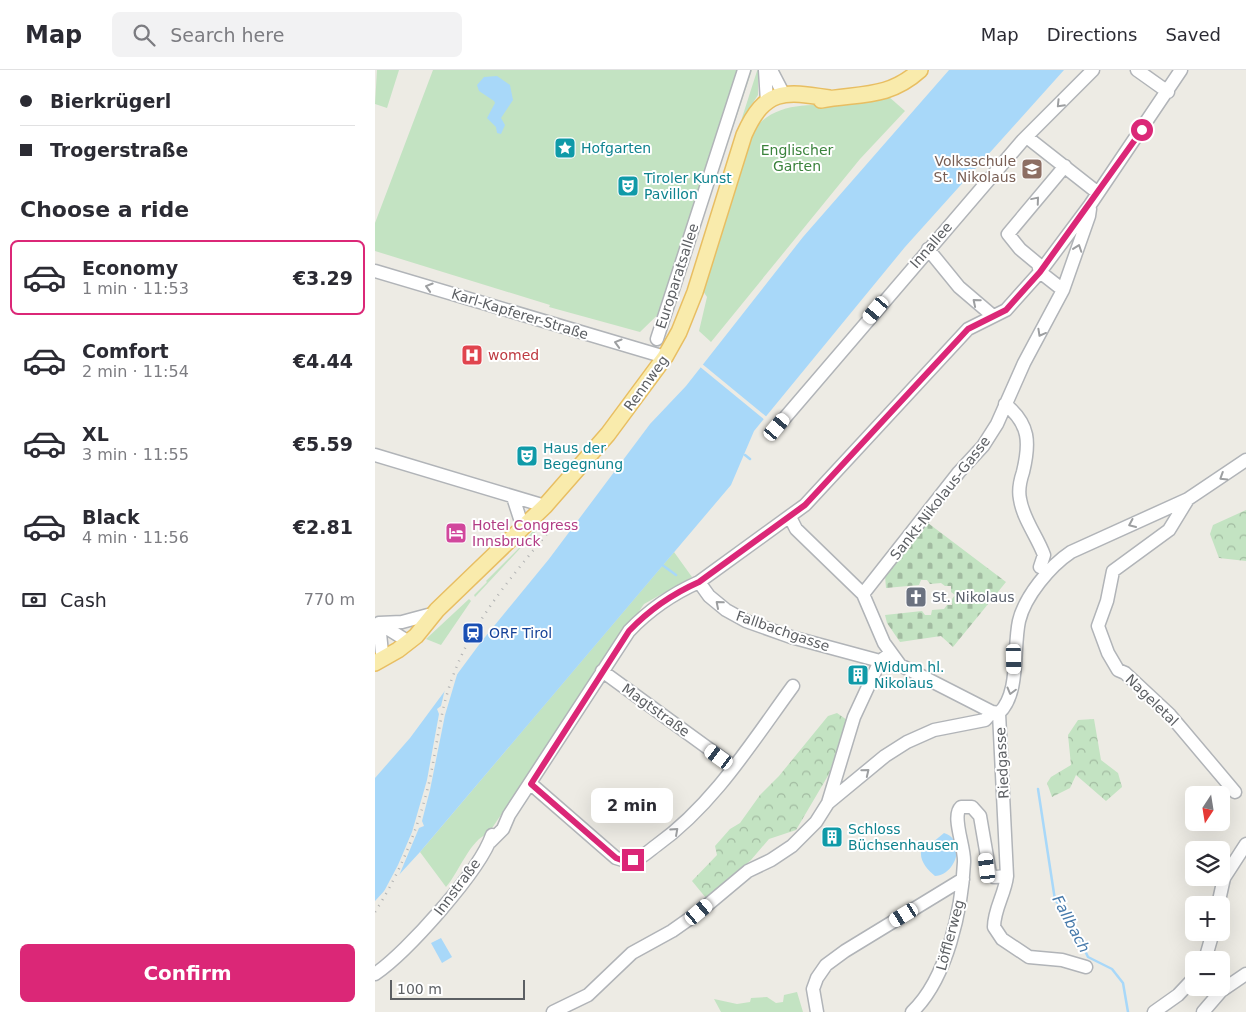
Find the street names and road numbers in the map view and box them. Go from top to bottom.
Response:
street label: Innallee [907,219,955,271]
street label: Europaratsallee [652,221,702,331]
street label: Karl-Kapferer-Straße [450,286,590,342]
street label: Rennweg [621,352,671,414]
street label: Sankt-Nikolaus-Gasse [887,433,993,563]
street label: Fallbachgasse [734,608,832,654]
street label: Nageletal [1122,671,1182,729]
street label: Magtstraße [619,680,693,740]
street label: Riedgasse [992,727,1012,799]
street label: Innstraße [431,856,483,918]
street label: Löfflerweg [933,898,967,972]

